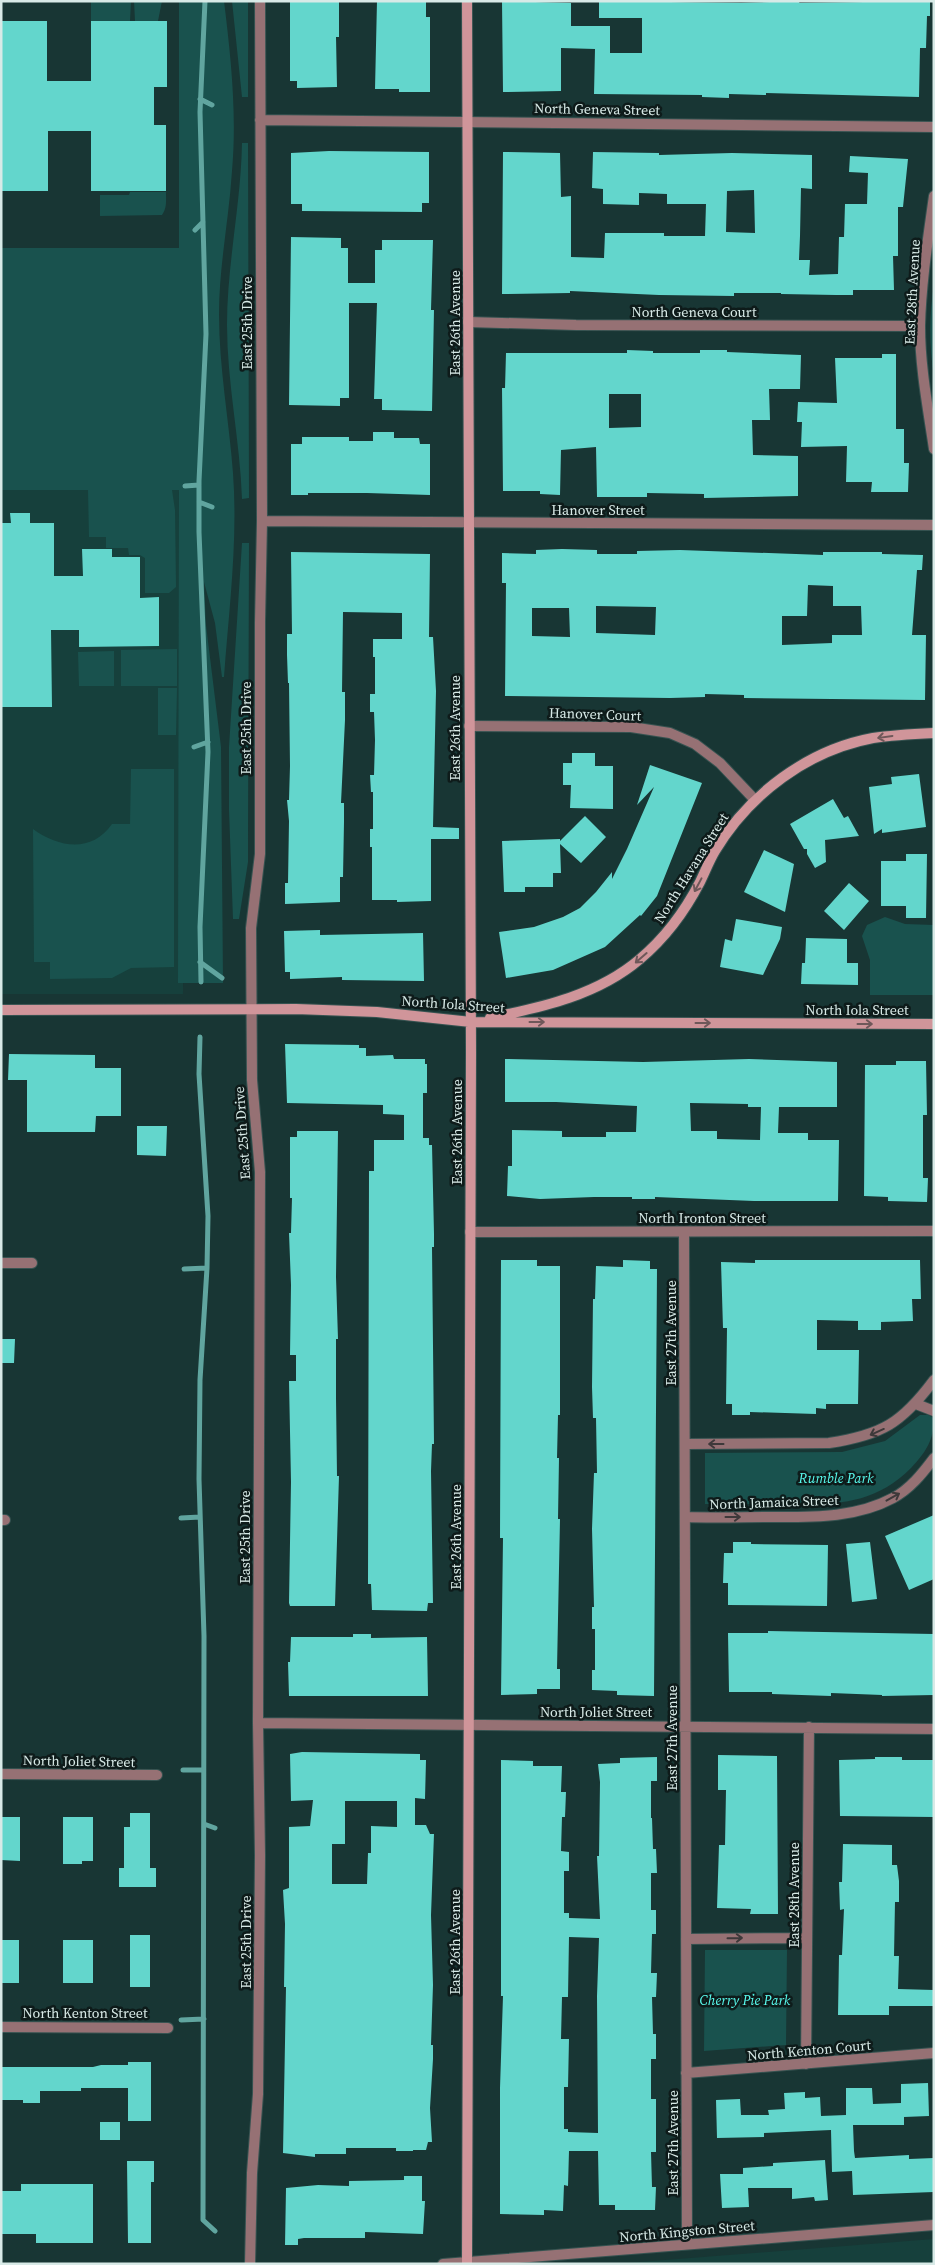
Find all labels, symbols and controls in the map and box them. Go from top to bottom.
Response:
street label: North Geneva Street [534,98,661,120]
street label: East 28th Avenue [899,239,925,345]
street label: East 26th Avenue [445,270,465,376]
street label: East 25th Drive [237,276,257,370]
street label: North Geneva Court [632,302,757,322]
street label: Hanover Street [551,500,645,520]
street label: East 26th Avenue [445,675,465,781]
street label: East 25th Drive [236,681,256,775]
street label: Hanover Court [548,702,642,726]
one-way arrow [878,732,894,742]
street label: North Havana Street [649,809,733,927]
one-way arrow [693,877,702,892]
one-way arrow [634,952,647,963]
street label: North Iola Street [401,990,506,1018]
street label: North Iola Street [805,1000,909,1020]
one-way arrow [528,1017,545,1027]
one-way arrow [694,1018,710,1028]
one-way arrow [856,1019,873,1029]
street label: East 26th Avenue [447,1079,467,1185]
street label: East 25th Drive [229,1086,255,1180]
street label: North Ironton Street [638,1208,766,1228]
street label: East 27th Avenue [661,1280,681,1386]
one-way arrow [870,1427,885,1437]
one-way arrow [708,1439,724,1449]
park label: Rumble Park [798,1468,874,1488]
street label: East 26th Avenue [446,1484,466,1590]
street label: East 25th Drive [235,1490,255,1584]
street label: North Jamaica Street [709,1490,839,1514]
one-way arrow [885,1492,900,1502]
one-way arrow [725,1512,741,1522]
street label: East 27th Avenue [662,1685,682,1791]
street label: North Joliet Street [540,1702,653,1722]
street label: North Joliet Street [23,1750,136,1772]
street label: East 28th Avenue [784,1842,804,1948]
street label: East 26th Avenue [445,1889,465,1995]
street label: East 25th Drive [236,1895,256,1989]
one-way arrow [726,1934,742,1943]
park label: Cherry Pie Park [700,1990,791,2010]
street label: North Kenton Street [22,2003,148,2023]
street label: North Kenton Court [746,2035,872,2065]
street label: East 27th Avenue [663,2090,683,2196]
street label: North Kingston Street [619,2215,756,2247]

